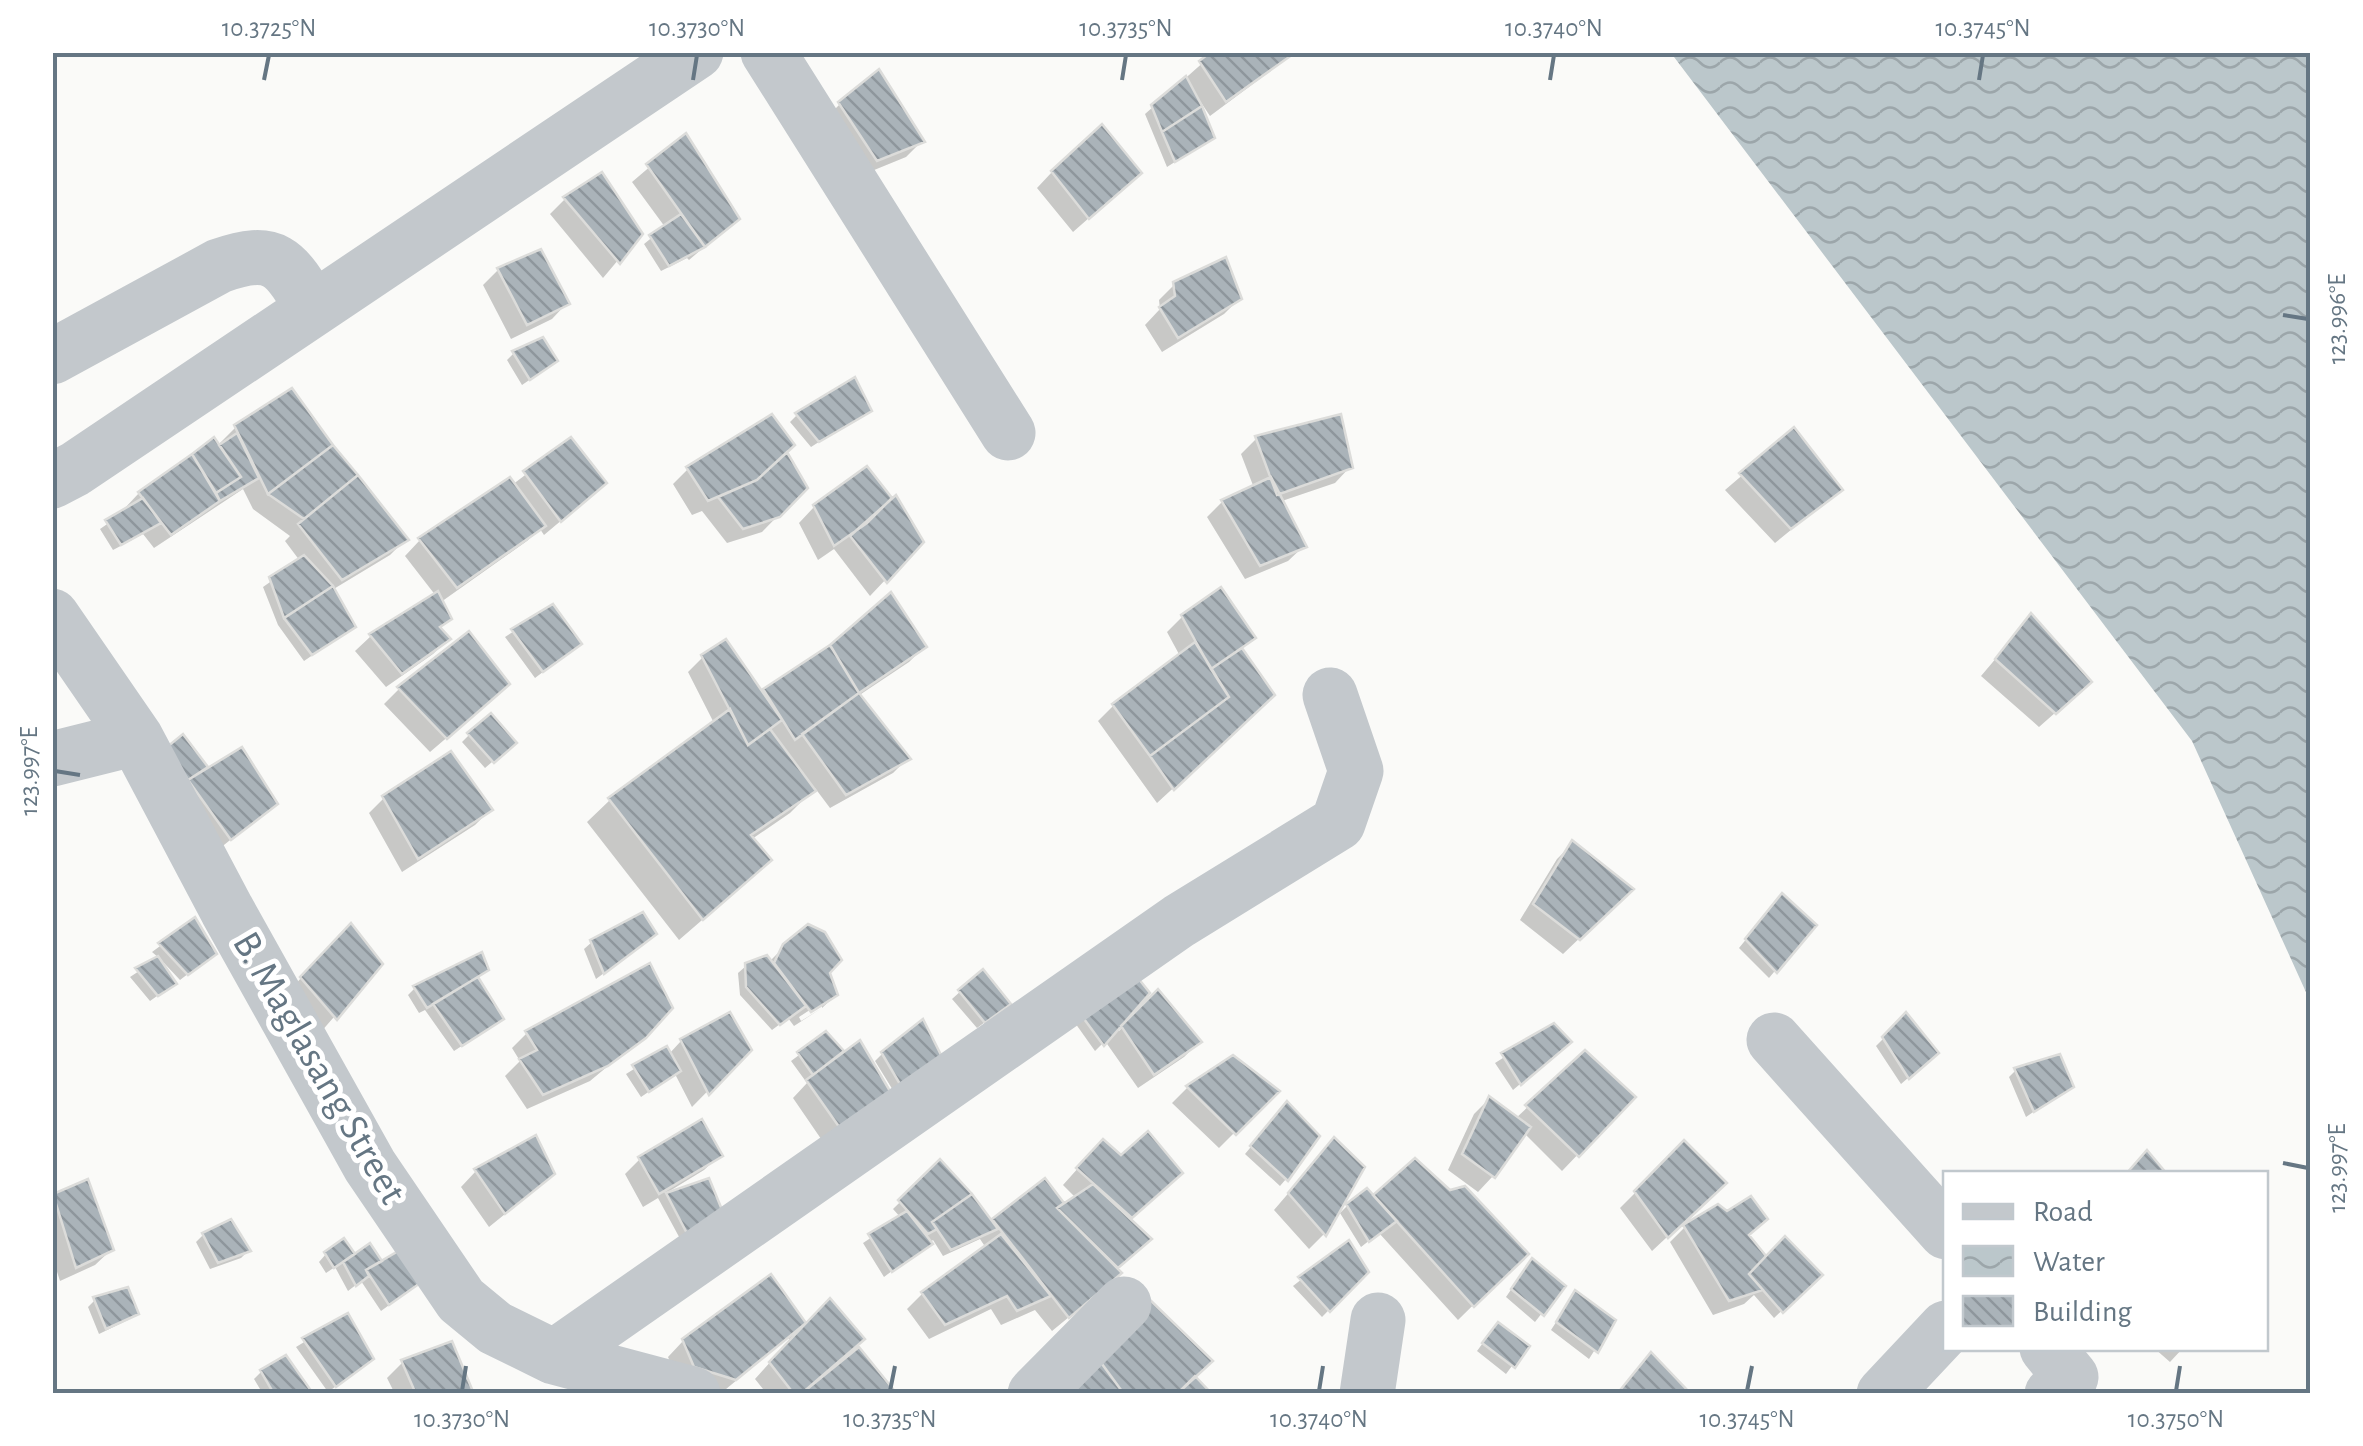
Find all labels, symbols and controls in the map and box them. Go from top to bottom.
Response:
text: 10.3725°N [222,16,316,41]
text: 10.3730°N [649,16,745,41]
text: 10.3735°N [1079,16,1173,41]
text: 10.3740°N [1505,16,1603,41]
text: 10.3745°N [1935,16,2031,41]
text: 123.996°E [2325,274,2350,364]
text: 123.997°E [17,726,42,816]
street label: B. Maglasang Street [225,925,413,1211]
text: 123.997°E [2325,1123,2350,1213]
legend [1943,1171,2268,1351]
text: Road [2033,1197,2093,1227]
text: Water [2033,1247,2105,1277]
text: Building [2033,1297,2132,1327]
text: 10.3730°N [414,1407,510,1432]
text: 10.3735°N [843,1407,937,1432]
text: 10.3740°N [1270,1407,1368,1432]
text: 10.3745°N [1699,1407,1795,1432]
text: 10.3750°N [2128,1407,2224,1432]

